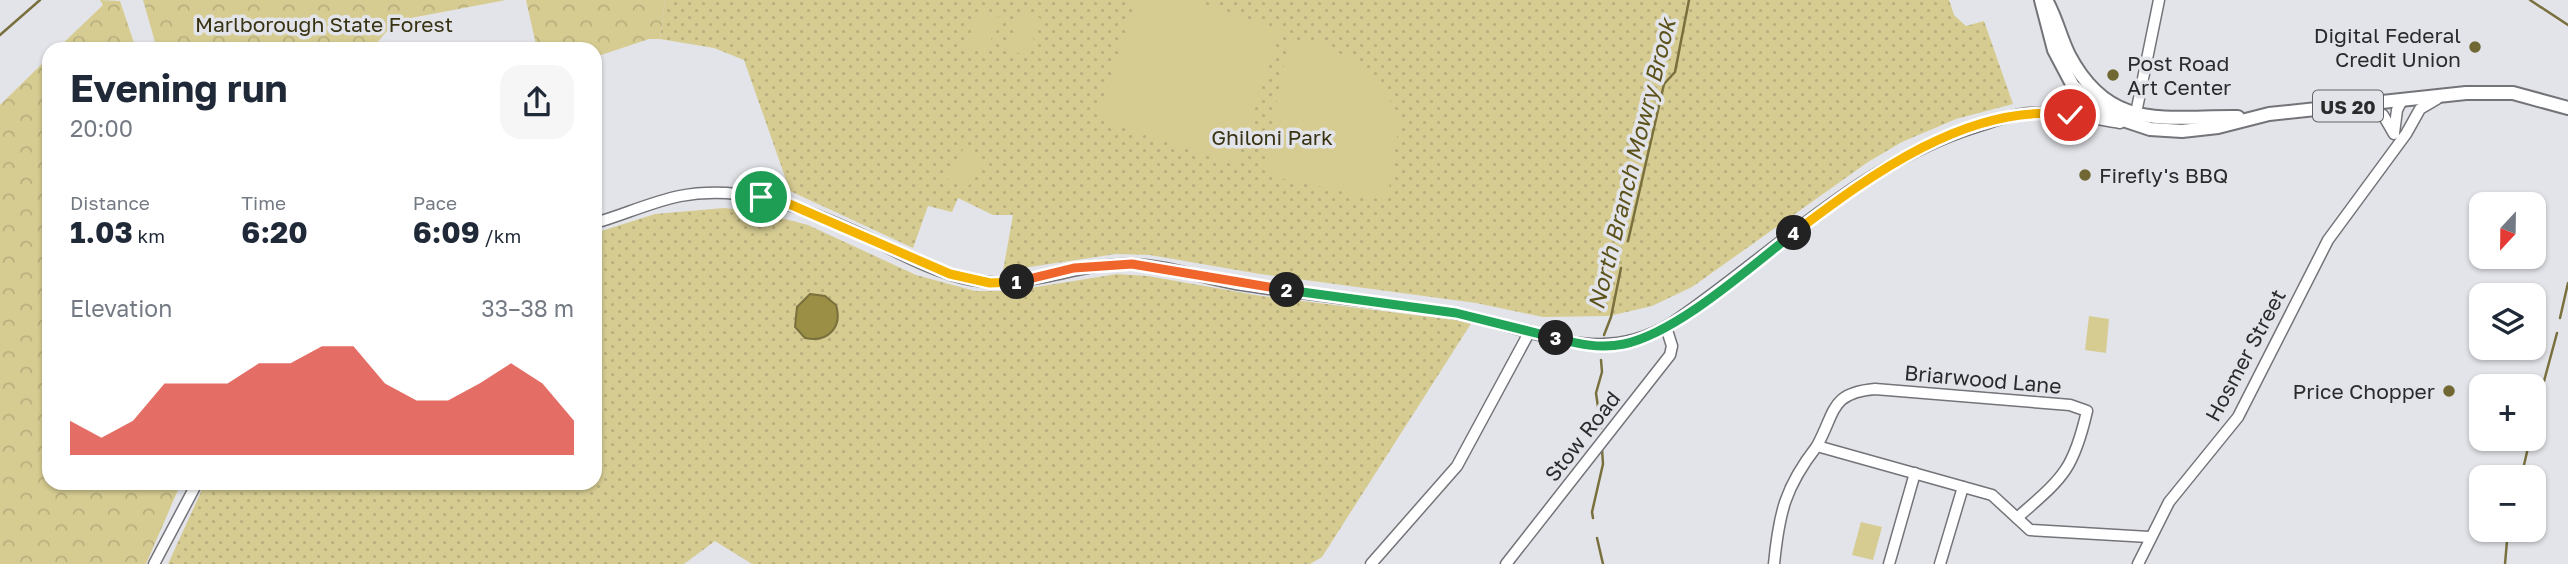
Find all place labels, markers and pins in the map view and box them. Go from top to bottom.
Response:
place label: Digital Federal Credit Union [2314,22,2461,72]
marker: Digital Federal Credit Union [2467,39,2483,55]
place label: Post Road Art Center [2127,50,2231,100]
marker: Post Road Art Center [2105,67,2121,83]
pin [2040,85,2100,145]
place label: Firefly's BBQ [2099,162,2228,188]
pin [731,167,791,227]
marker: Firefly's BBQ [2077,167,2093,183]
pin: 4 [1776,216,1812,250]
pin: 1 [1000,264,1034,300]
pin: 2 [1270,272,1304,308]
pin: 3 [1538,320,1574,356]
place label: Price Chopper [2293,378,2435,404]
marker: Price Chopper [2441,383,2457,399]

